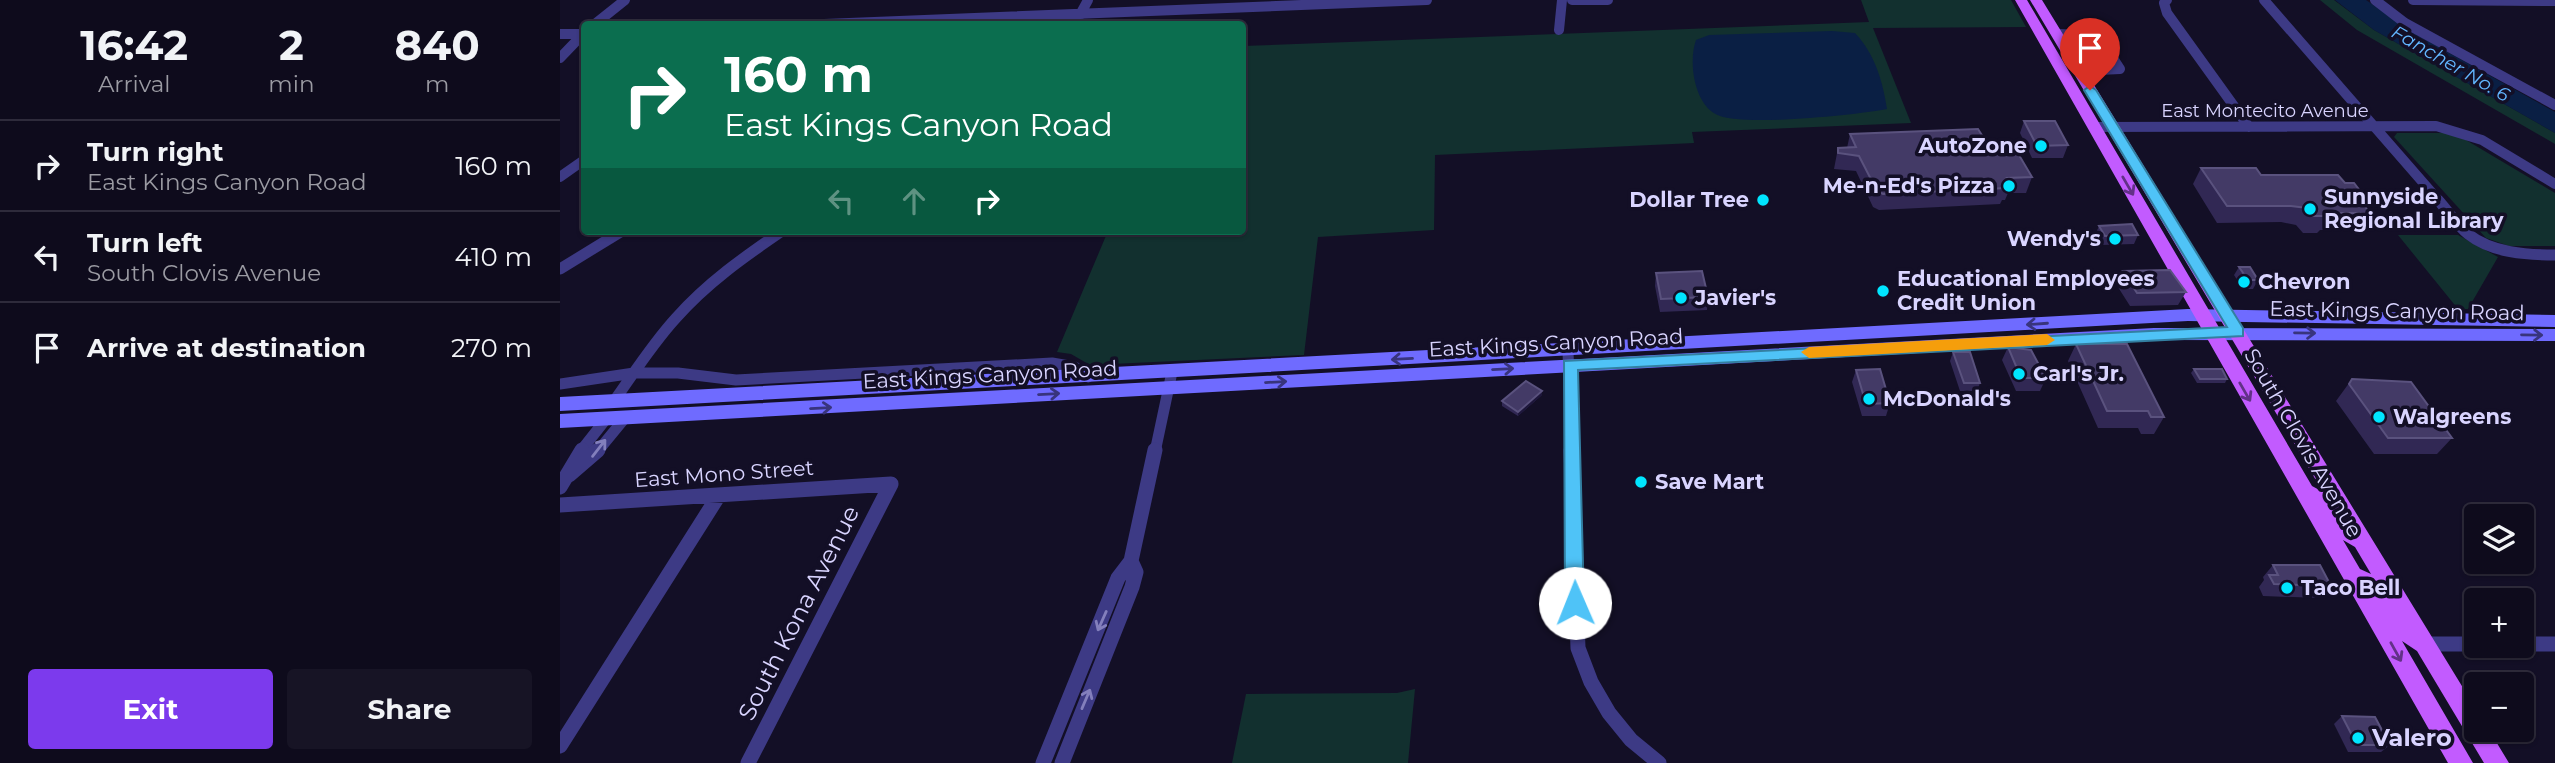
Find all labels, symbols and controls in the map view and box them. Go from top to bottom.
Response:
pin [2060,18,2120,90]
text: 16:42 [80,19,188,71]
text: 2 [279,19,304,71]
text: 840 [395,19,480,71]
water label: Fancher No. 6 [2388,20,2514,107]
icon: arrive [2071,29,2109,67]
text: 160 m [724,45,873,104]
icon: right [609,49,700,140]
text: Arrival [98,70,170,98]
text: min [268,70,314,98]
text: m [425,70,449,98]
street label: East Montecito Avenue [2161,100,2369,122]
text: East Kings Canyon Road [724,105,1113,144]
place label: AutoZone [1918,133,2027,158]
text: Turn right [87,136,223,168]
marker: AutoZone [2033,138,2049,154]
icon: right [28,147,66,185]
text: 160 m [455,150,532,182]
text: East Kings Canyon Road [87,168,367,196]
place label: Me-n-Ed's Pizza [1823,173,1995,198]
one-way arrow [2122,175,2136,195]
marker: Me-n-Ed's Pizza [2001,178,2017,194]
icon: left [822,182,860,220]
icon: ahead [895,182,933,220]
icon: right [968,182,1006,220]
place label: Sunnyside Regional Library [2324,184,2504,233]
place label: Dollar Tree [1629,187,1749,212]
marker: Dollar Tree [1755,192,1771,208]
marker: Sunnyside Regional Library [2302,201,2318,217]
place label: Wendy's [2007,226,2101,251]
text: Turn left [87,227,203,259]
marker: Wendy's [2107,231,2123,247]
icon: left [28,238,66,276]
text: 410 m [454,241,532,273]
text: South Clovis Avenue [87,259,321,287]
place label: Educational Employees Credit Union [1897,266,2155,315]
place label: Chevron [2258,269,2351,294]
marker: Chevron [2236,274,2252,290]
marker: Educational Employees Credit Union [1875,283,1891,299]
place label: Javier's [1694,285,1776,310]
marker: Javier's [1673,290,1689,306]
street label: East Kings Canyon Road [2269,296,2525,325]
one-way arrow [2026,318,2049,331]
street label: East Kings Canyon Road [1428,323,1684,362]
one-way arrow [2293,326,2316,340]
one-way arrow [2520,328,2543,342]
icon: arrive [28,329,66,367]
text: Arrive at destination [87,332,366,364]
text: 270 m [451,332,532,364]
street label: South Clovis Avenue [2239,344,2368,542]
one-way arrow [1391,353,1414,366]
street label: East Kings Canyon Road [862,355,1118,394]
place label: Carl's Jr. [2033,361,2124,386]
one-way arrow [1491,362,1514,375]
marker: Carl's Jr. [2011,366,2027,382]
one-way arrow [1264,375,1287,388]
one-way arrow [2238,381,2252,401]
place label: McDonald's [1883,386,2011,411]
one-way arrow [1037,388,1060,401]
marker: McDonald's [1861,391,1877,407]
one-way arrow [810,401,833,414]
place label: Walgreens [2393,404,2511,429]
marker: Walgreens [2371,409,2387,425]
one-way arrow [591,440,606,458]
street label: East Mono Street [633,455,815,492]
place label: Save Mart [1655,469,1764,494]
marker: Save Mart [1633,474,1649,490]
street label: South Kona Avenue [732,501,865,725]
map controls [2464,504,2534,742]
button: layers [2464,504,2534,574]
position arrow [1538,566,1612,640]
place label: Taco Bell [2301,575,2400,600]
marker: Taco Bell [2279,580,2295,596]
button: + [2464,588,2534,658]
one-way arrow [1095,610,1108,631]
one-way arrow [2389,642,2403,662]
button: Exit [28,669,273,749]
button: Share [287,669,532,749]
button: − [2464,672,2534,742]
one-way arrow [1080,689,1093,710]
place label: Valero [2371,723,2452,752]
marker: Valero [2350,730,2366,746]

